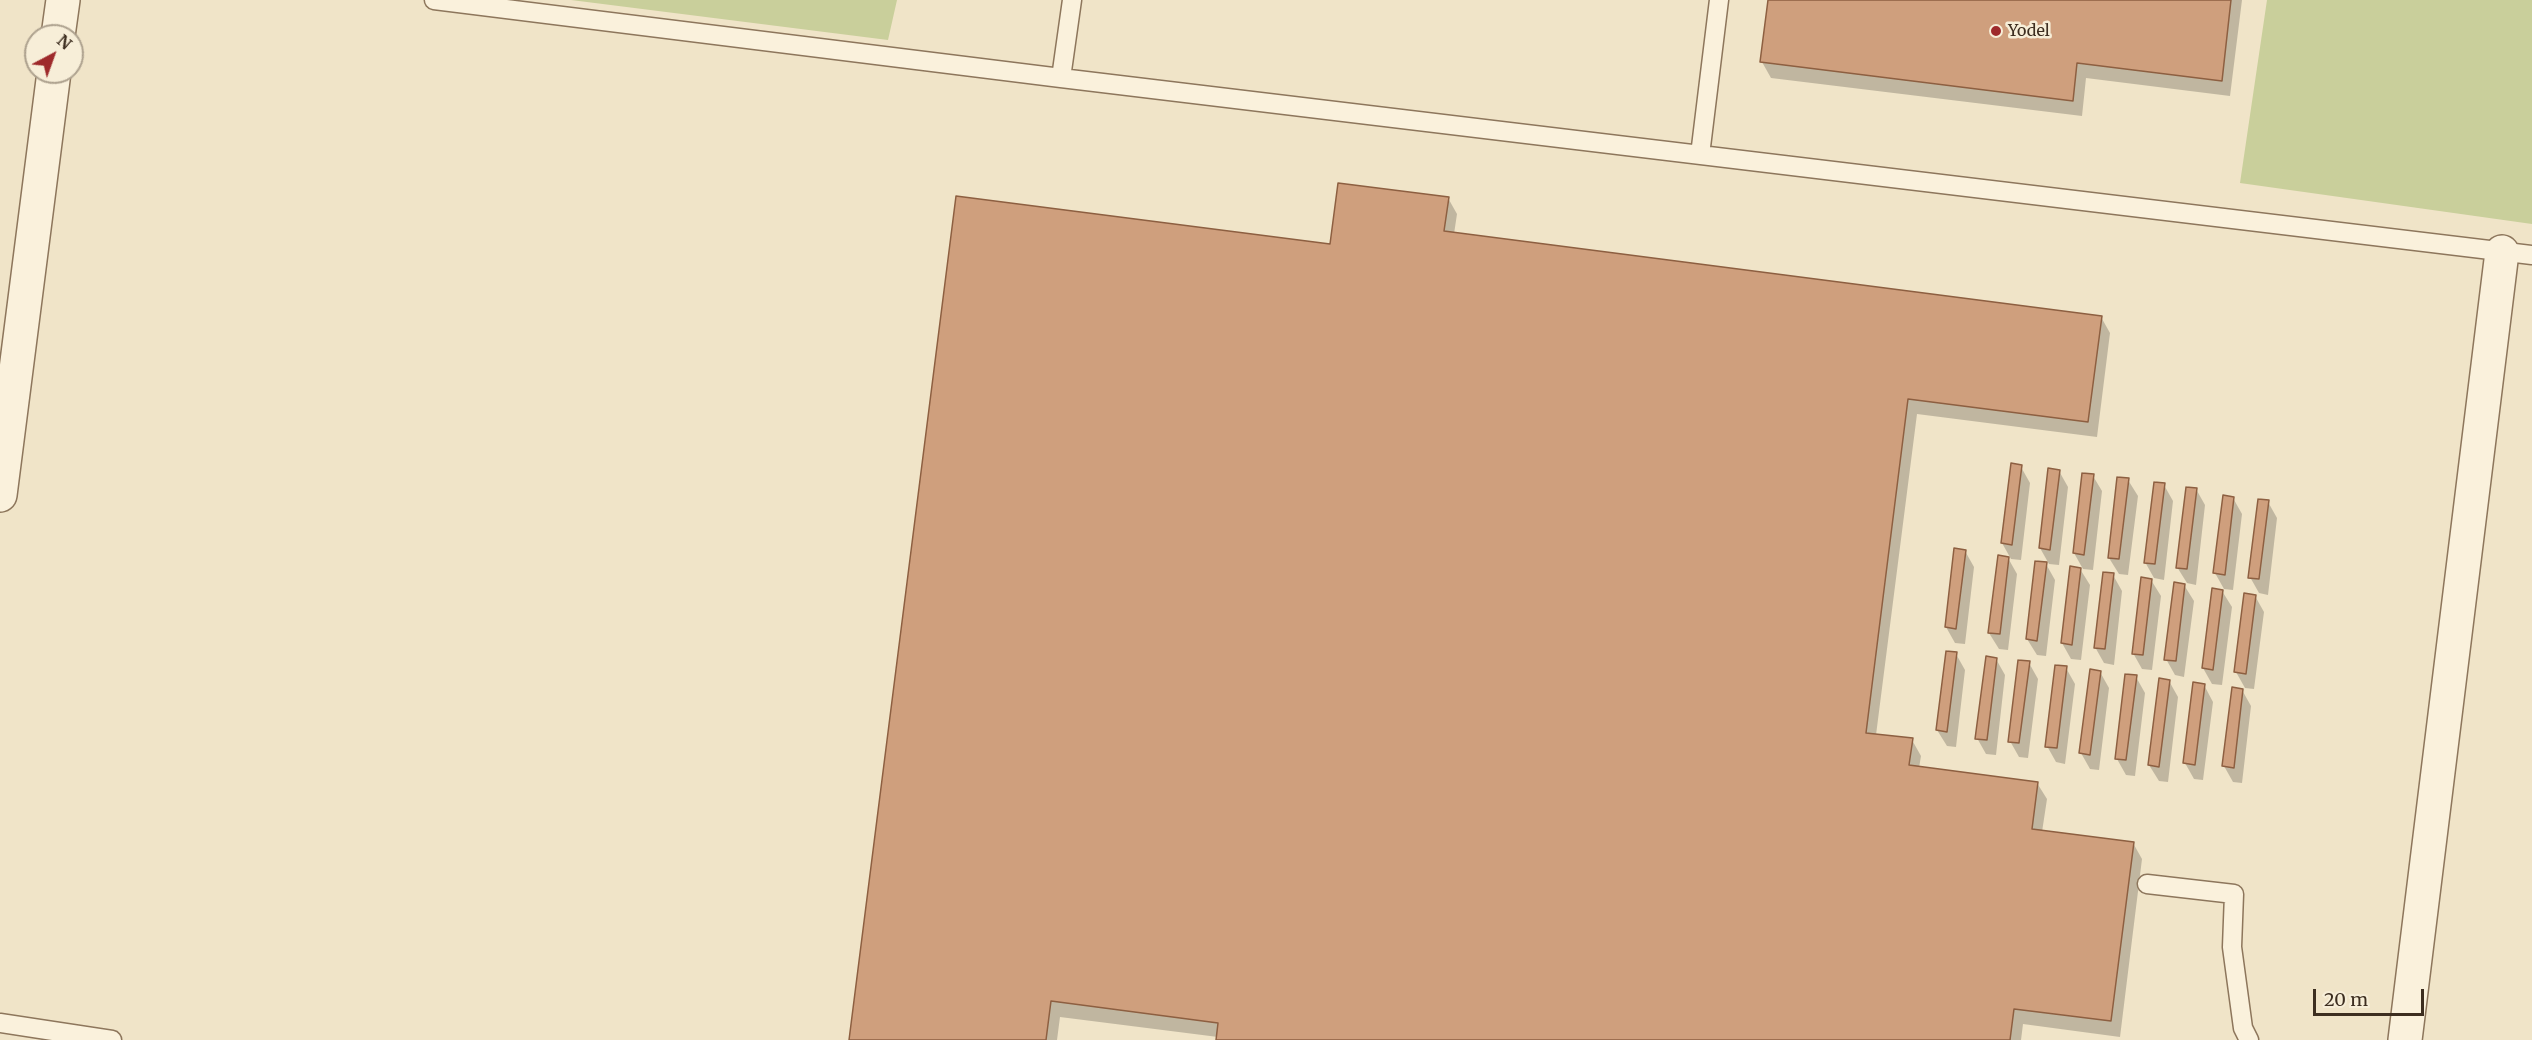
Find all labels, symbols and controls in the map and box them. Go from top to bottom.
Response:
place label: Yodel [2008,21,2050,41]
north arrow [24,24,84,84]
marker: Yodel [1989,24,2003,38]
text: N [53,30,76,54]
scale bar [2316,977,2427,1015]
text: 20 m [2324,988,2368,1011]

